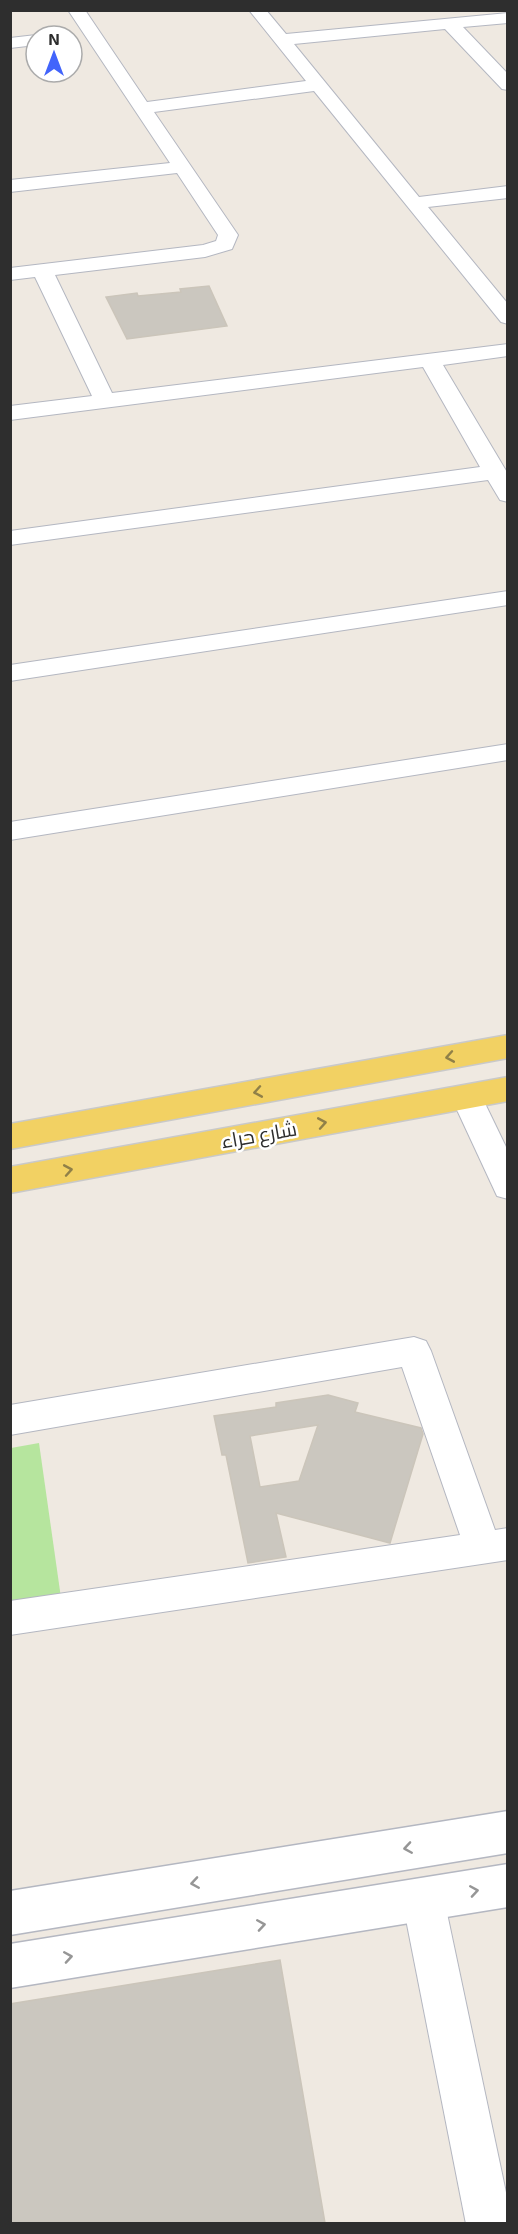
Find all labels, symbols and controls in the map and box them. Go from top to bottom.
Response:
north arrow [24,24,84,84]
text: N [48,29,60,48]
one-way arrow [445,1050,455,1063]
one-way arrow [253,1085,263,1098]
street label: شارع حراء [219,1116,299,1155]
one-way arrow [317,1117,327,1130]
one-way arrow [63,1164,73,1176]
one-way arrow [404,1842,413,1854]
one-way arrow [190,1876,200,1889]
one-way arrow [469,1885,479,1897]
one-way arrow [256,1920,265,1932]
one-way arrow [64,1951,73,1963]

